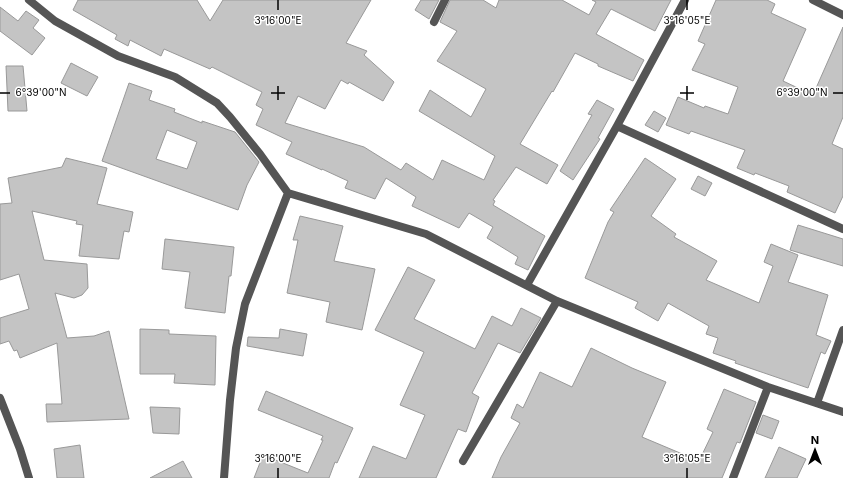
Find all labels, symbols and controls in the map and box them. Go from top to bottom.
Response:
text: 3°16'00"E [254,14,302,26]
text: 3°16'05"E [664,14,710,26]
text: 6°39'00"N [16,86,66,98]
text: 6°39'00"N [777,86,827,98]
north arrow [795,430,835,470]
text: N [811,433,819,447]
text: 3°16'00"E [254,452,302,464]
text: 3°16'05"E [664,452,710,464]

